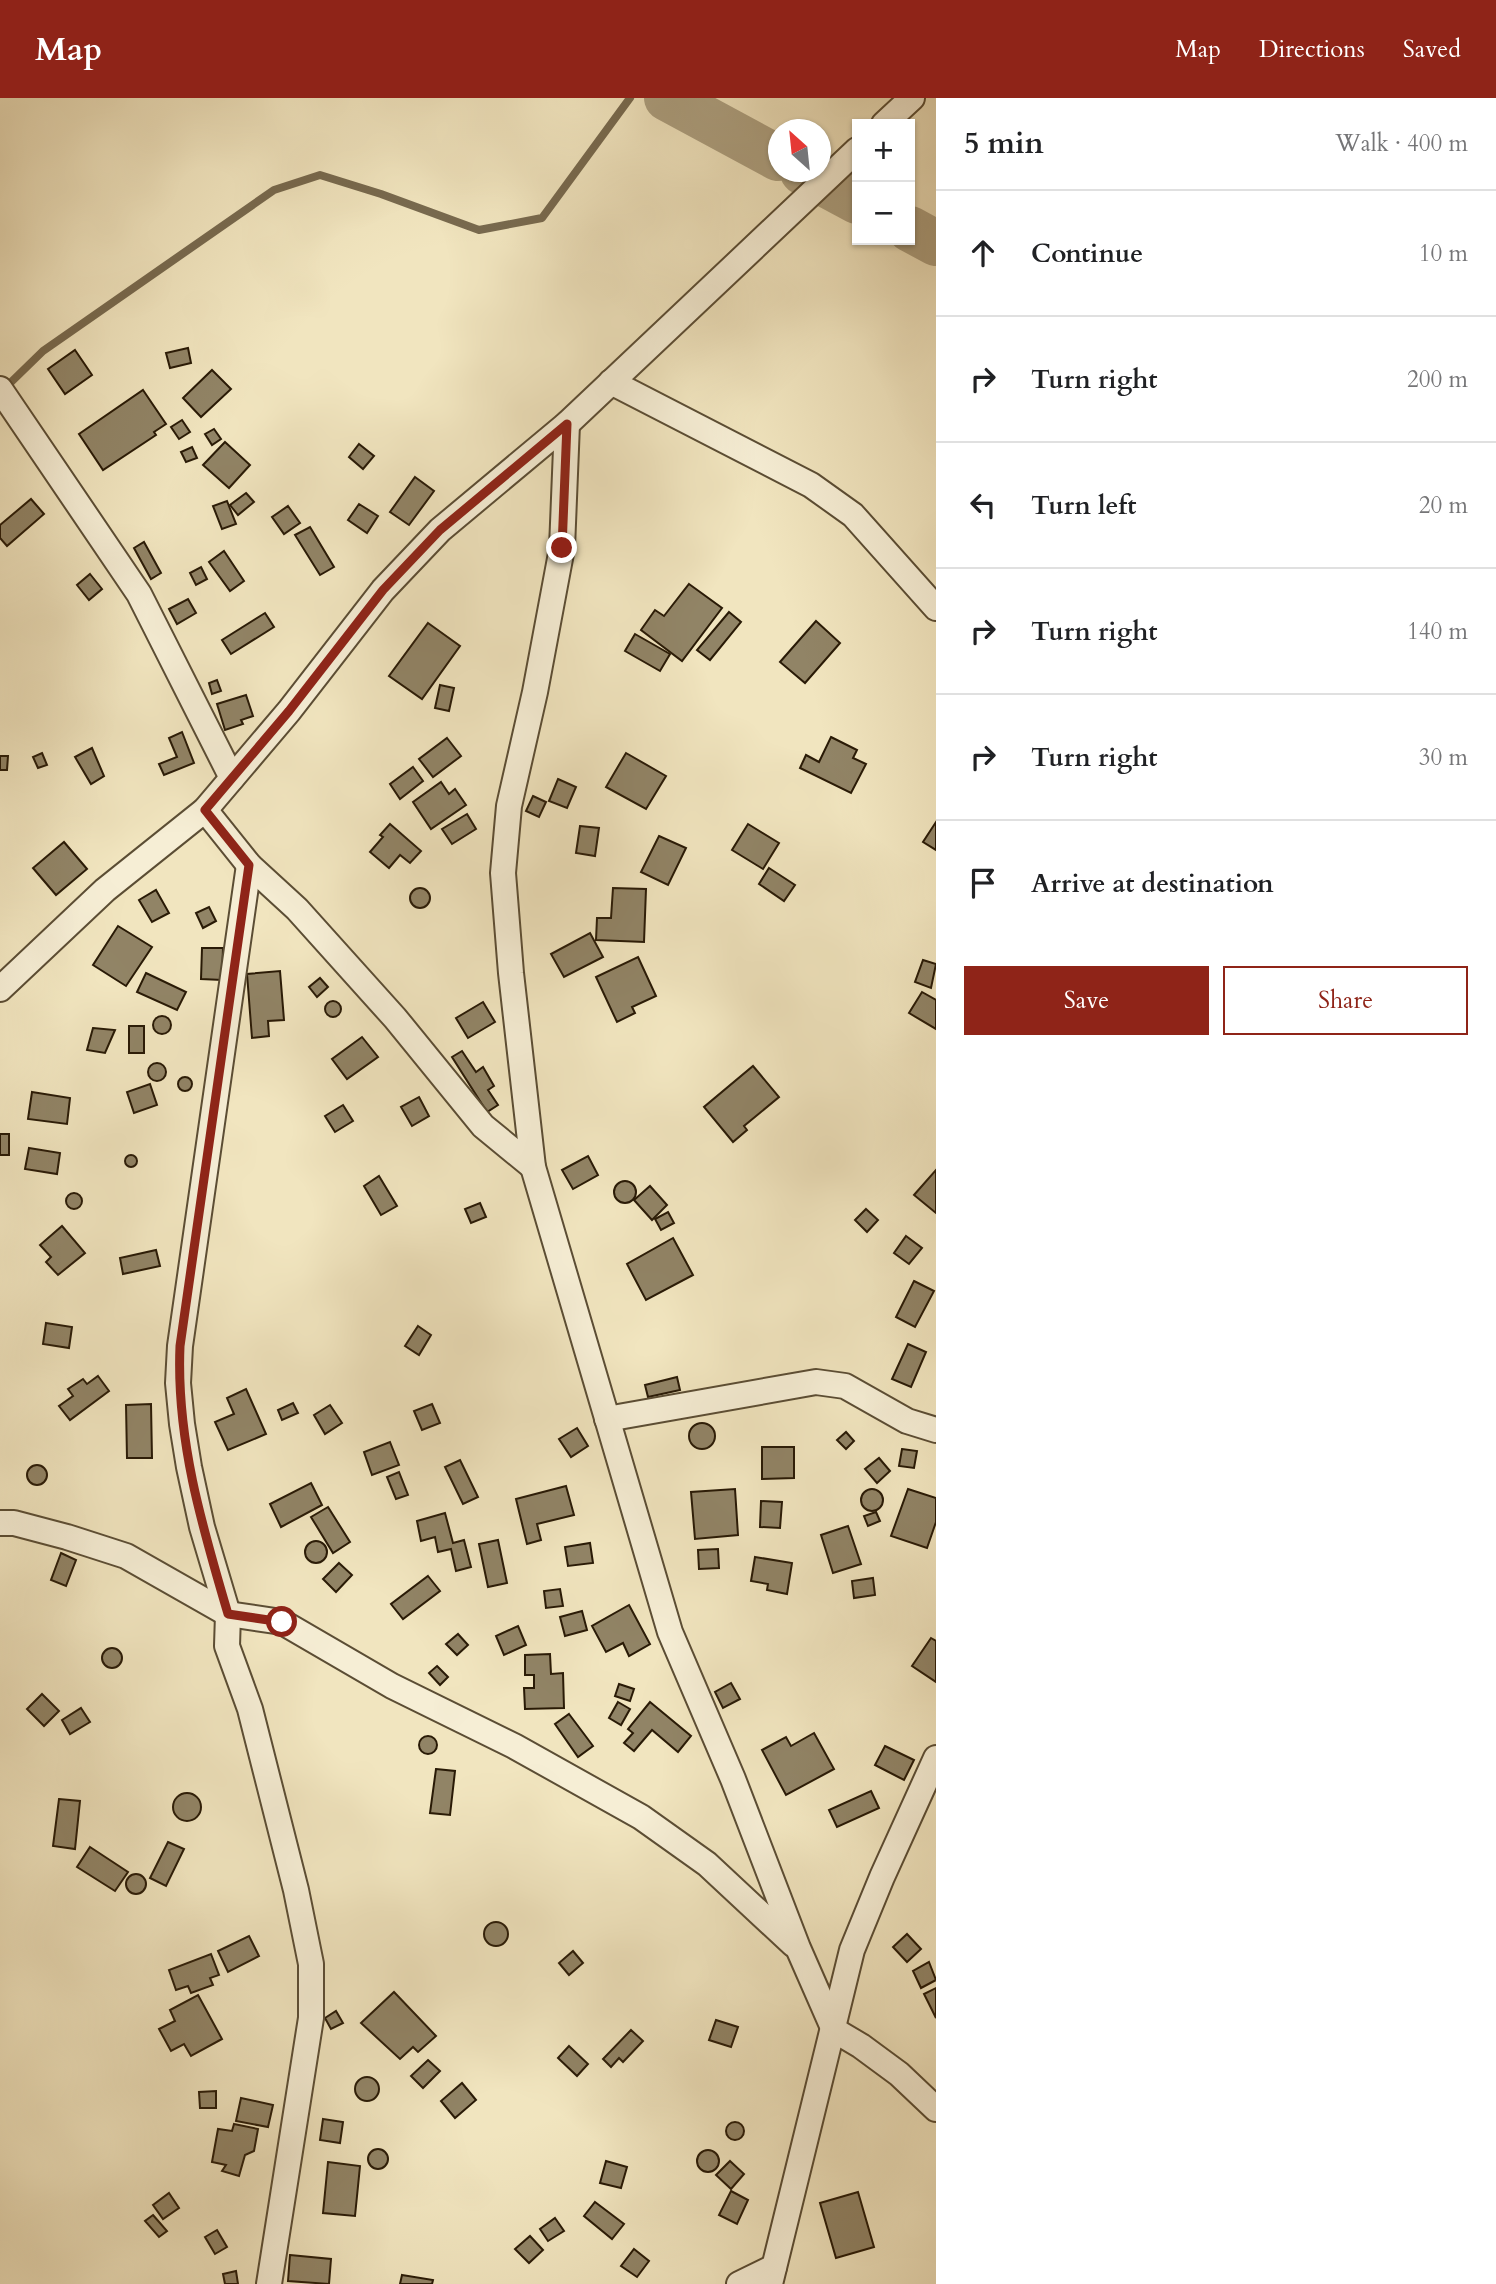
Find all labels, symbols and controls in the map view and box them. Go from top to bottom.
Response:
text: Map [35,27,102,72]
text: Map [1175,33,1221,66]
text: Directions [1259,33,1365,66]
text: Saved [1403,33,1461,66]
north arrow [768,119,831,182]
map controls [852,119,915,245]
button: + [852,119,915,182]
text: 5 min [964,123,1044,164]
text: Walk · 400 m [1335,128,1468,159]
button: − [852,182,915,245]
icon: ahead [964,234,1002,272]
text: Continue [1031,236,1143,271]
text: 10 m [1419,238,1468,269]
icon: right [964,360,1002,398]
text: Turn right [1031,362,1158,397]
text: 200 m [1407,364,1468,395]
icon: left [964,486,1002,524]
text: Turn left [1031,488,1136,523]
text: 20 m [1419,490,1468,521]
route end [546,532,577,563]
icon: right [964,612,1002,650]
text: Turn right [1031,614,1158,649]
text: 140 m [1407,616,1468,647]
icon: right [964,738,1002,776]
text: Turn right [1031,740,1158,775]
text: 30 m [1419,742,1468,773]
icon: arrive [964,864,1002,902]
text: Arrive at destination [1031,866,1274,901]
button: Save [964,966,1209,1035]
button: Share [1223,966,1468,1035]
route start [266,1606,297,1637]

